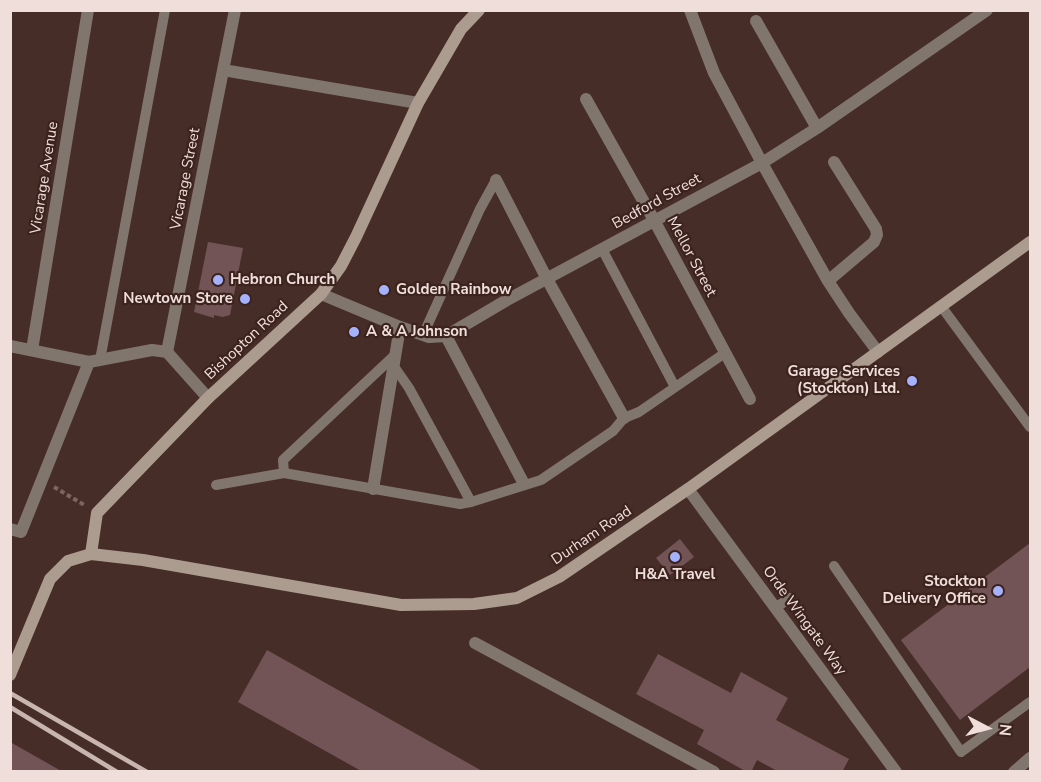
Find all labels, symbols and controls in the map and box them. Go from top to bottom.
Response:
street label: Vicarage Avenue [27,121,63,235]
street label: Vicarage Street [167,127,205,231]
street label: Bedford Street [609,170,705,234]
street label: Mellor Street [662,214,720,300]
place label: Hebron Church [230,271,335,289]
marker: Hebron Church [211,273,225,287]
place label: Golden Rainbow [396,281,512,299]
marker: Golden Rainbow [377,283,391,297]
place label: Newtown Store [123,290,233,308]
marker: Newtown Store [238,292,252,306]
street label: Bishopton Road [202,298,292,384]
place label: A & A Johnson [366,323,468,341]
marker: A & A Johnson [347,325,361,339]
place label: Garage Services (Stockton) Ltd. [787,363,900,398]
marker: Garage Services (Stockton) Ltd. [905,374,919,388]
street label: Durham Road [548,503,636,569]
marker: H&A Travel [668,550,682,564]
street label: Orde Wingate Way [758,563,850,679]
place label: H&A Travel [635,566,715,584]
place label: Stockton Delivery Office [883,573,986,608]
marker: Stockton Delivery Office [991,584,1005,598]
north arrow [957,698,1017,758]
text: N [993,723,1016,737]

